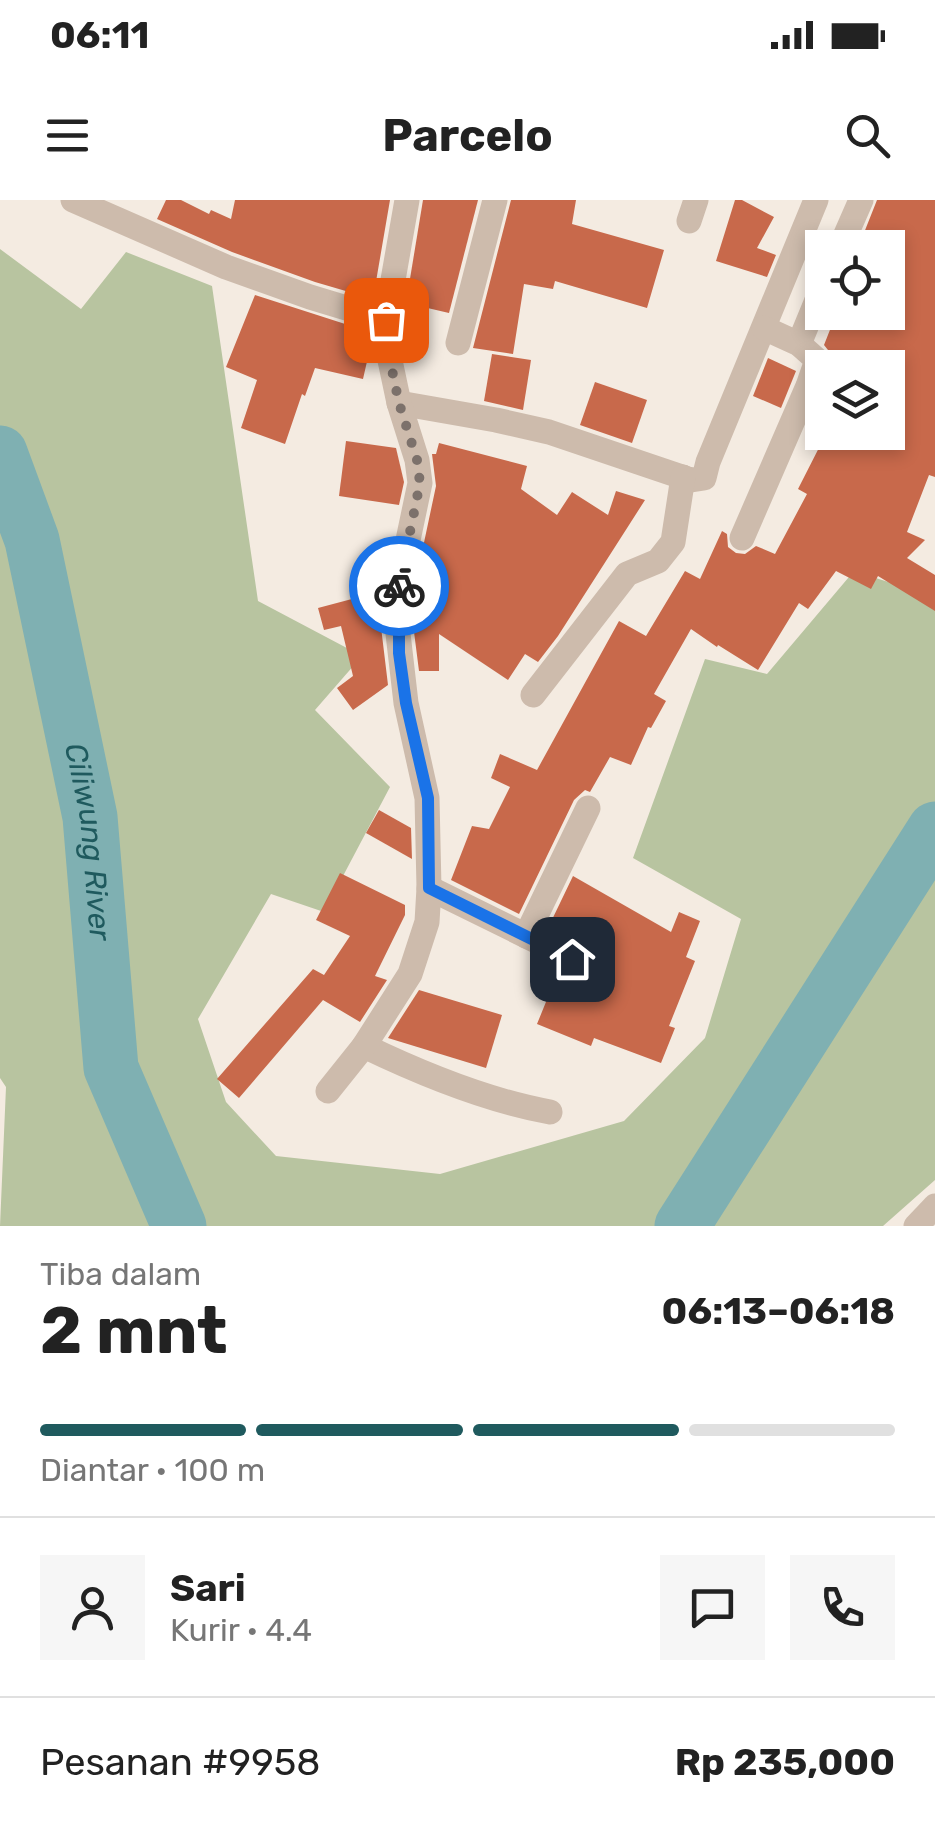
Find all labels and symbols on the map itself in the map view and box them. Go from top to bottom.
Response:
pin [344,278,429,363]
courier [349,536,449,636]
water label: Ciliwung River [57,740,118,943]
pin [530,917,615,1002]

